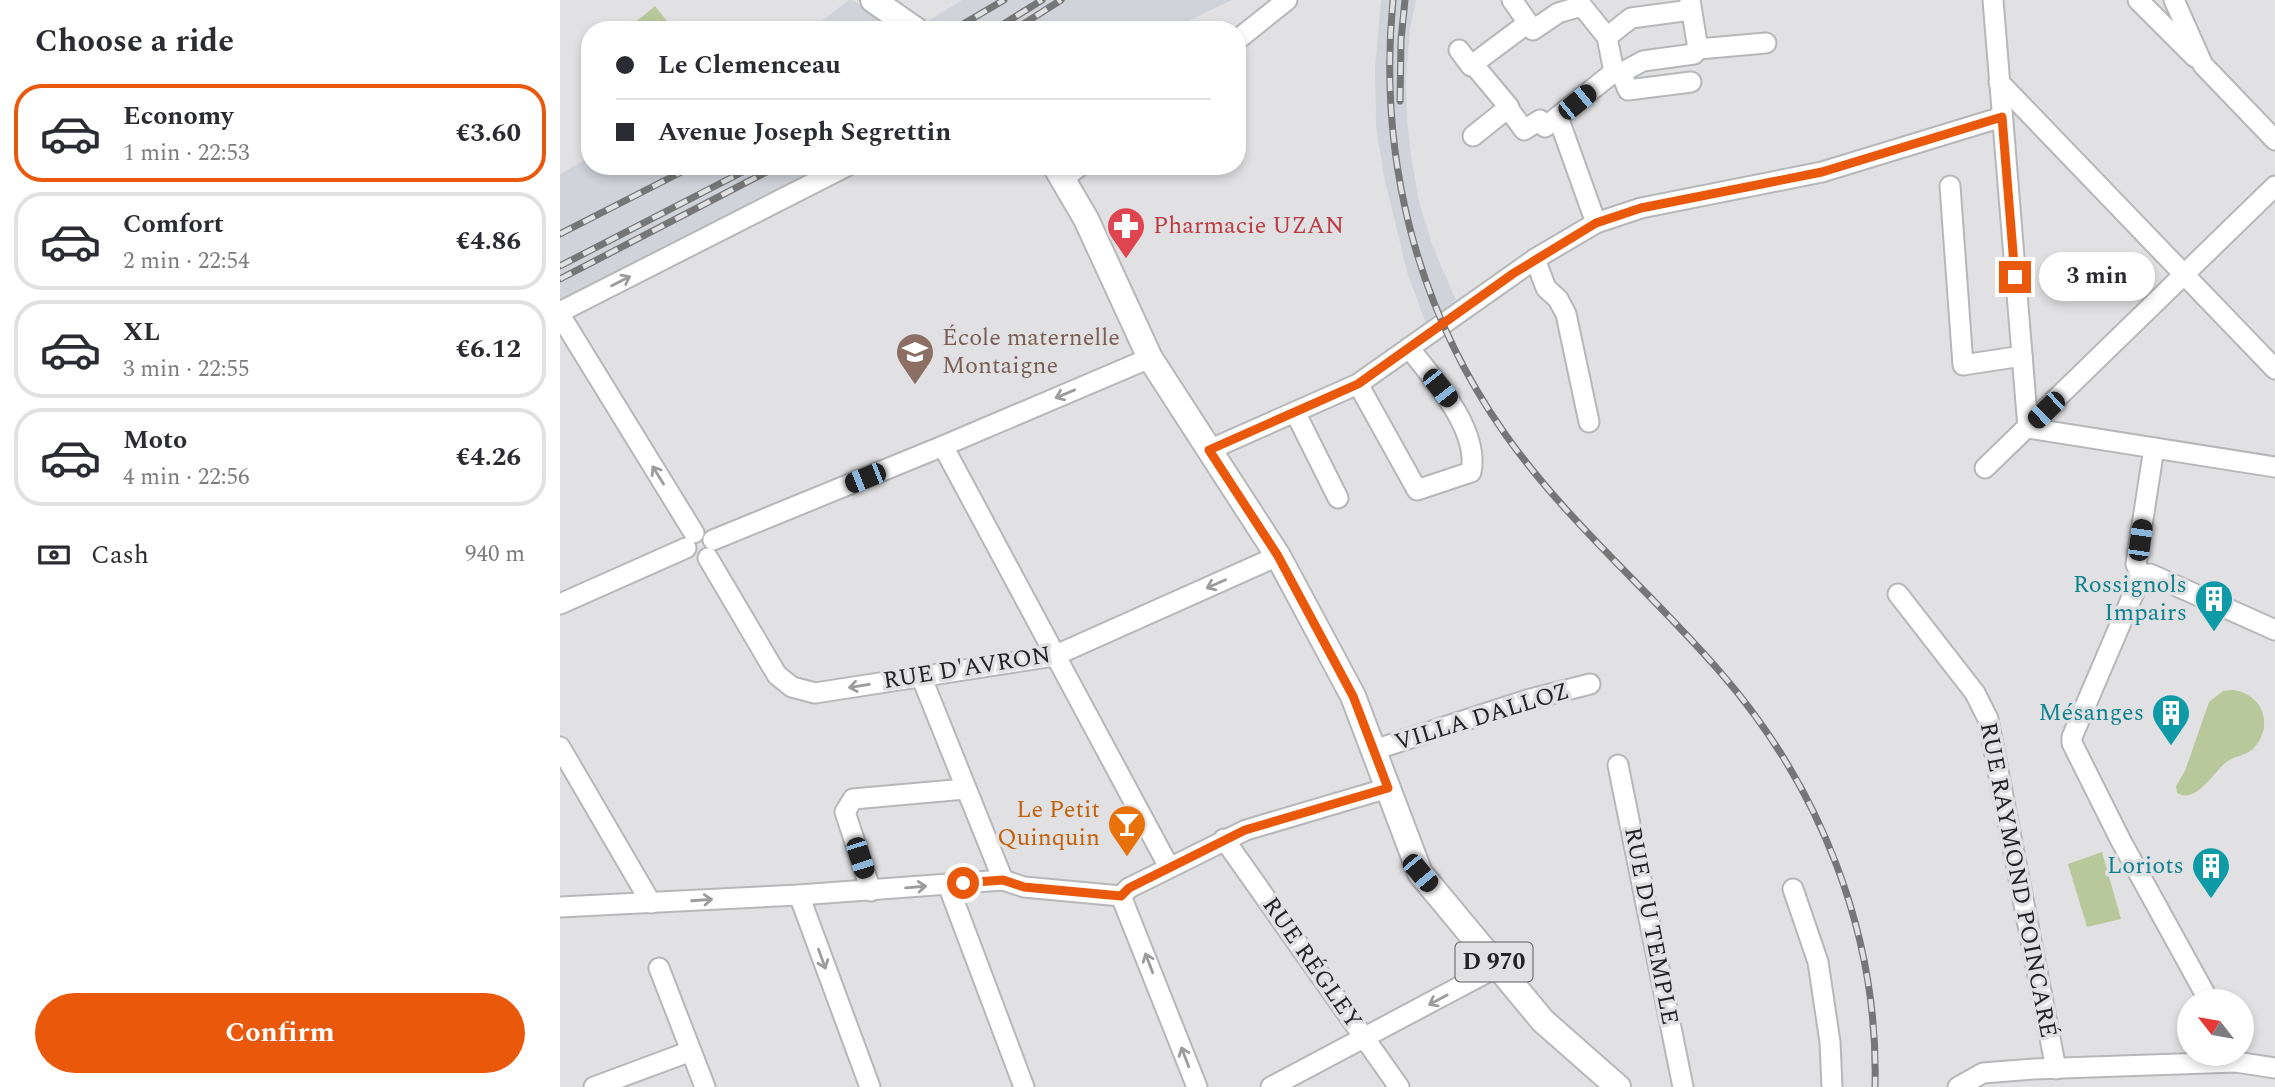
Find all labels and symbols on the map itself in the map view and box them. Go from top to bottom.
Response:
car [1555,81,1600,123]
pharmacy icon: Pharmacie UZAN [1105,205,1147,260]
place label: Pharmacie UZAN [1153,208,1344,244]
callout: 3 min [2040,252,2155,302]
route end [1999,261,2031,293]
one-way arrow [610,274,631,288]
place label: École maternelle Montaigne [942,320,1120,384]
school or university icon: École maternelle Montaigne [894,331,936,386]
car [1419,365,1462,411]
car [2024,388,2069,432]
one-way arrow [1055,389,1076,402]
car [842,460,889,496]
one-way arrow [651,465,665,485]
car [2127,518,2154,562]
place label: Rossignols Impairs [2073,567,2187,631]
one-way arrow [1205,578,1227,591]
building icon: Rossignols Impairs [2193,578,2235,633]
street label: RUE D'AVRON [881,637,1053,699]
street label: VILLA DALLOZ [1390,673,1574,761]
one-way arrow [848,680,871,693]
building icon: Mésanges [2150,692,2192,747]
place label: Mésanges [2039,695,2144,731]
street label: RUE RAYMOND POINCARÉ [1970,719,2066,1041]
place label: Le Petit Quinquin [997,792,1100,856]
bar icon: Le Petit Quinquin [1106,803,1148,858]
street label: RUE DU TEMPLE [1614,824,1688,1028]
car [844,835,877,881]
building icon: Loriots [2190,845,2232,900]
place label: Loriots [2107,848,2184,884]
car [1399,850,1442,896]
route start [947,867,979,899]
one-way arrow [904,880,926,893]
street label: RUE RÉGLEY [1253,890,1371,1036]
one-way arrow [690,893,712,906]
road number: D 970 [1455,942,1532,981]
one-way arrow [817,948,830,970]
one-way arrow [1141,953,1154,975]
north arrow [2177,989,2254,1066]
one-way arrow [1428,993,1449,1007]
one-way arrow [1178,1047,1191,1068]

